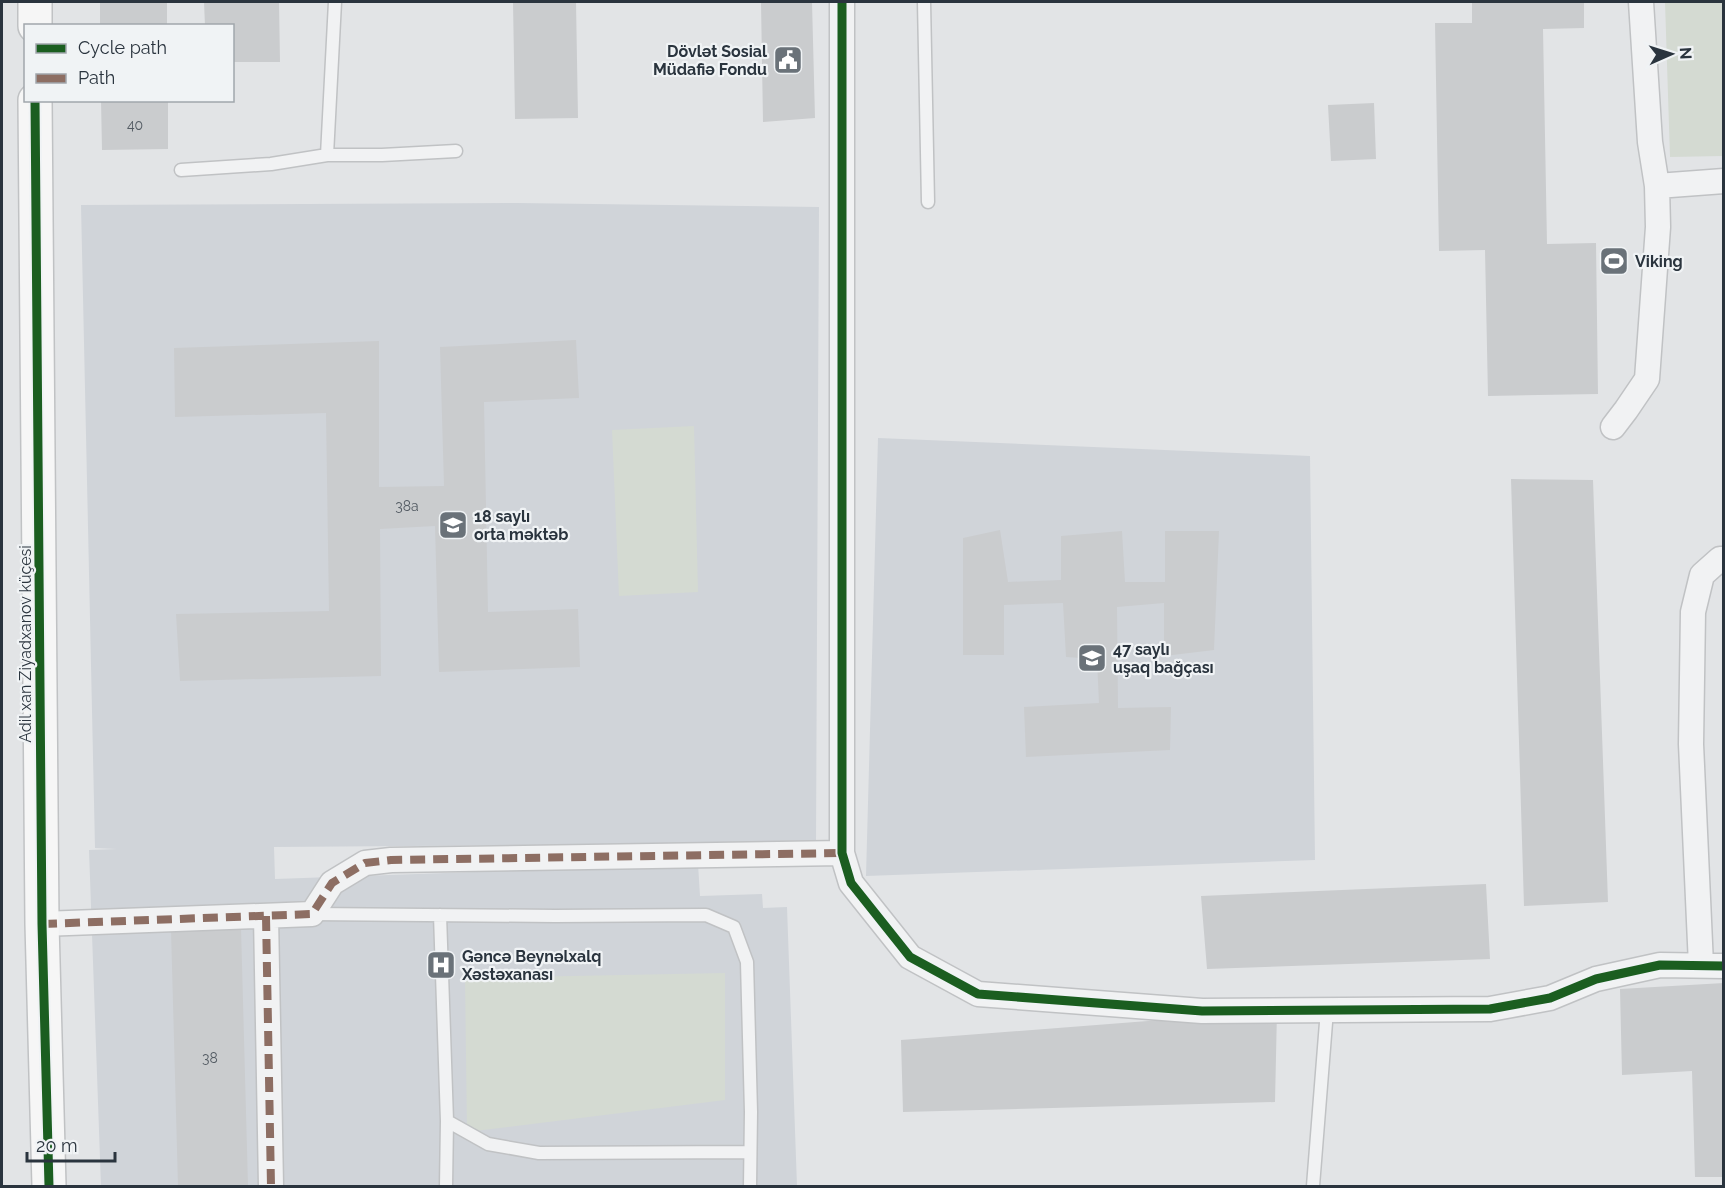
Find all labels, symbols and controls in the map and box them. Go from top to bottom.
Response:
legend [24,24,234,102]
north arrow [1641,24,1701,84]
text: Cycle path [78,37,167,58]
place label: Dövlət Sosial Müdafiə Fondu [653,42,768,79]
public building icon: Dövlət Sosial Müdafiə Fondu [772,44,804,76]
text: N [1676,47,1695,60]
text: Path [78,67,115,88]
house number: 40 [127,117,143,133]
sports icon: Viking [1598,245,1630,277]
place label: Viking [1635,252,1683,271]
house number: 38a [395,498,419,514]
place label: 18 saylı orta məktəb [474,507,568,544]
school or university icon: 18 saylı orta məktəb [437,509,469,541]
street label: Adil xan Ziyadxanov küçesi [16,545,35,743]
place label: 47 saylı uşaq bağçası [1113,640,1214,677]
school or university icon: 47 saylı uşaq bağçası [1076,642,1108,674]
place label: Gəncə Beynəlxalq Xəstəxanası [461,947,601,984]
hospital icon: Gəncə Beynəlxalq Xəstəxanası [425,949,457,981]
house number: 38 [202,1050,218,1066]
scale bar [27,1125,116,1163]
text: 20 m [36,1135,78,1156]

